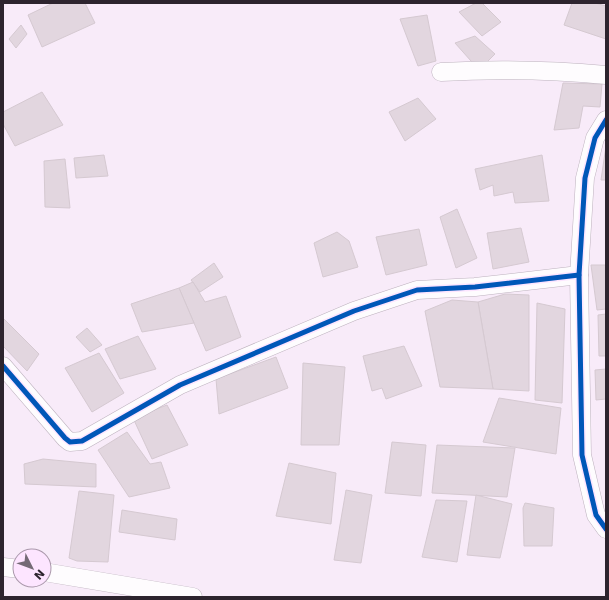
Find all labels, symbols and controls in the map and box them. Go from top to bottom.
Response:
north arrow [12,548,52,588]
text: N [31,567,47,582]

